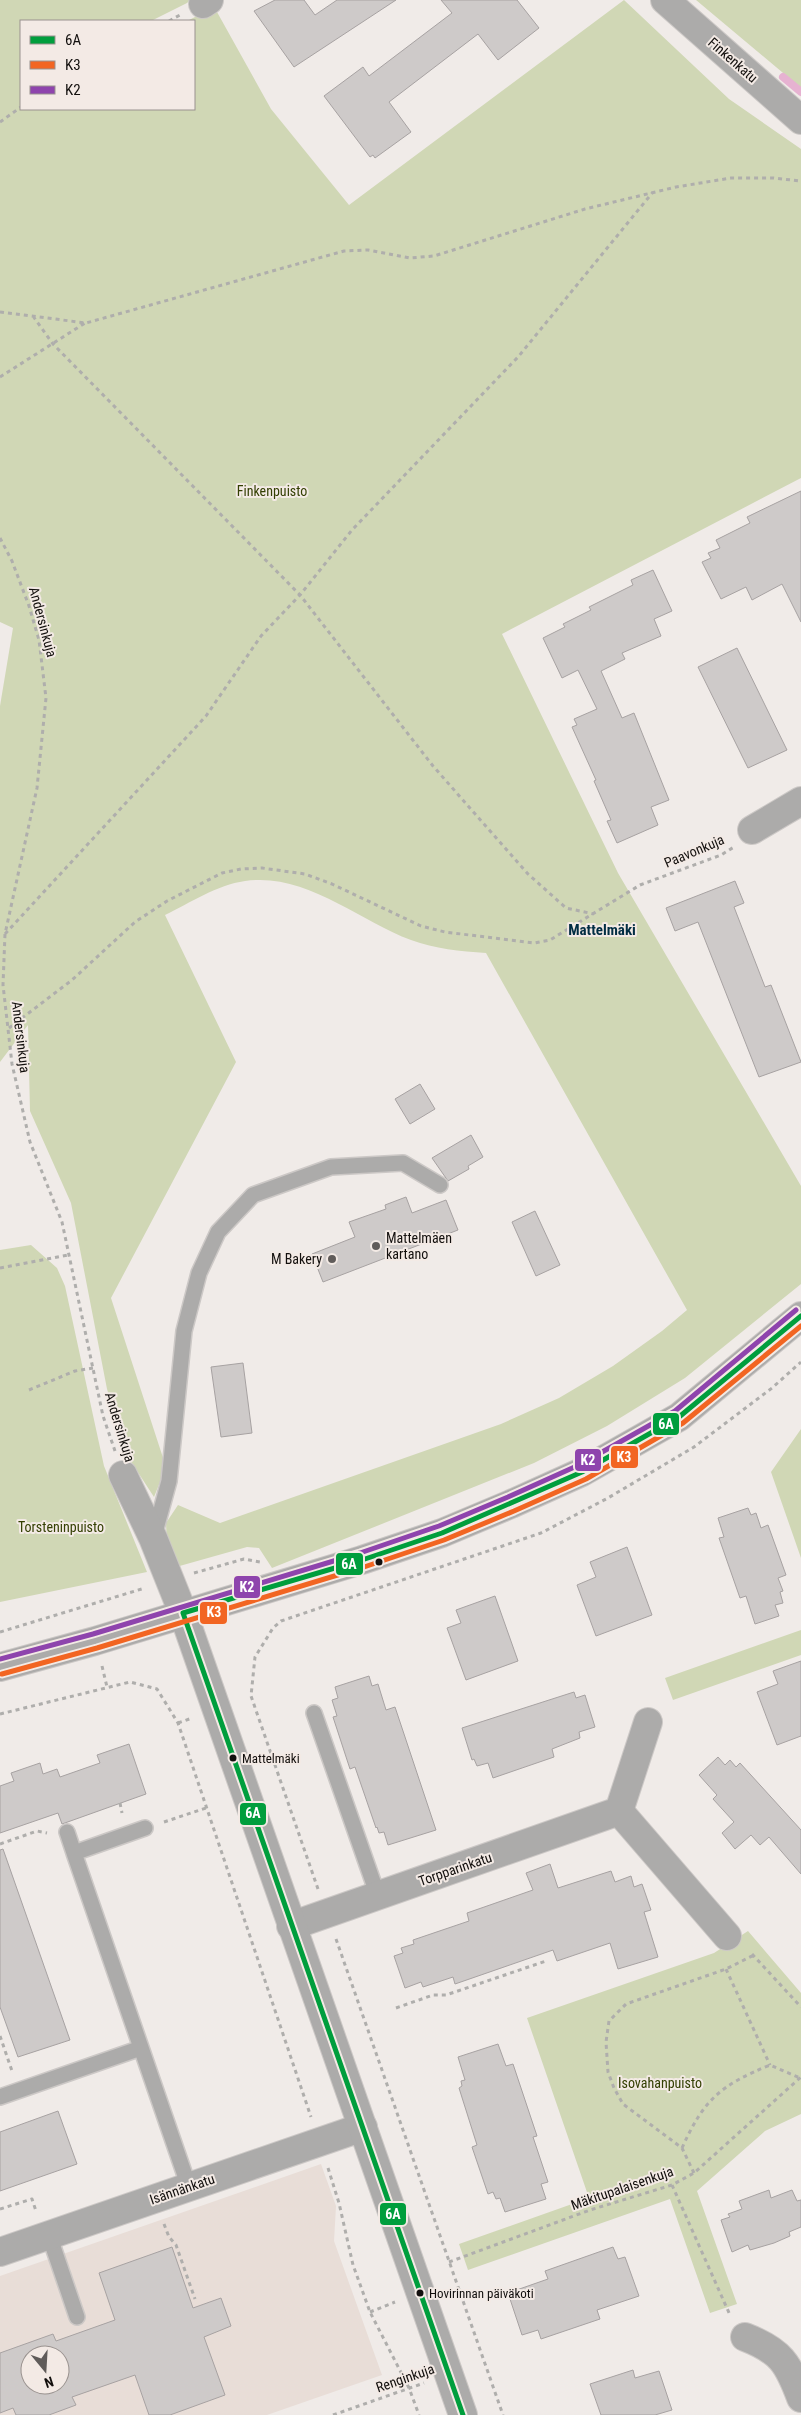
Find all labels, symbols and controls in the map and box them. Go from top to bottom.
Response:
legend [20,20,195,110]
text: 6A [65,31,81,49]
street label: Finkenkatu [705,34,761,86]
text: K3 [65,56,81,74]
text: K2 [65,81,81,99]
park label: Finkenpuisto [237,483,307,499]
street label: Andersinkuja [26,585,60,659]
street label: Paavonkuja [662,831,726,871]
district label: Mattelmäki [568,921,636,939]
street label: Andersinkuja [9,1000,33,1074]
place label: Mattelmäen kartano [386,1230,452,1262]
marker: Mattelmäen kartano [370,1240,382,1252]
place label: M Bakery [271,1251,322,1267]
marker: M Bakery [326,1253,338,1265]
street label: Andersinkuja [102,1390,138,1464]
line badge: 6A [652,1412,680,1436]
text: 6A [658,1416,674,1432]
line badge: K3 [610,1445,639,1469]
line badge: K2 [574,1448,602,1472]
text: K3 [617,1449,631,1465]
text: K2 [581,1452,595,1468]
park label: Torsteninpuisto [18,1519,104,1535]
line badge: 6A [335,1552,364,1576]
text: 6A [341,1556,357,1572]
unlabelled marker [374,1557,384,1567]
line badge: K2 [233,1575,261,1599]
text: K2 [240,1579,254,1595]
line badge: K3 [199,1601,228,1625]
text: K3 [207,1604,221,1620]
place label: Mattelmäki [242,1751,300,1766]
marker: Mattelmäki [228,1753,238,1763]
line badge: 6A [239,1802,267,1826]
text: 6A [245,1805,261,1821]
street label: Torpparinkatu [416,1849,494,1889]
park label: Isovahanpuisto [618,2075,702,2091]
street label: Mäkitupalaisenkuja [569,2163,675,2213]
street label: Isännänkatu [147,2170,217,2208]
line badge: 6A [379,2202,407,2226]
text: 6A [385,2206,401,2222]
place label: Hovirinnan päiväkoti [429,2286,534,2301]
marker: Hovirinnan päiväkoti [415,2288,425,2298]
north arrow [20,2345,70,2395]
street label: Renginkuja [374,2361,436,2395]
text: N [42,2373,56,2391]

